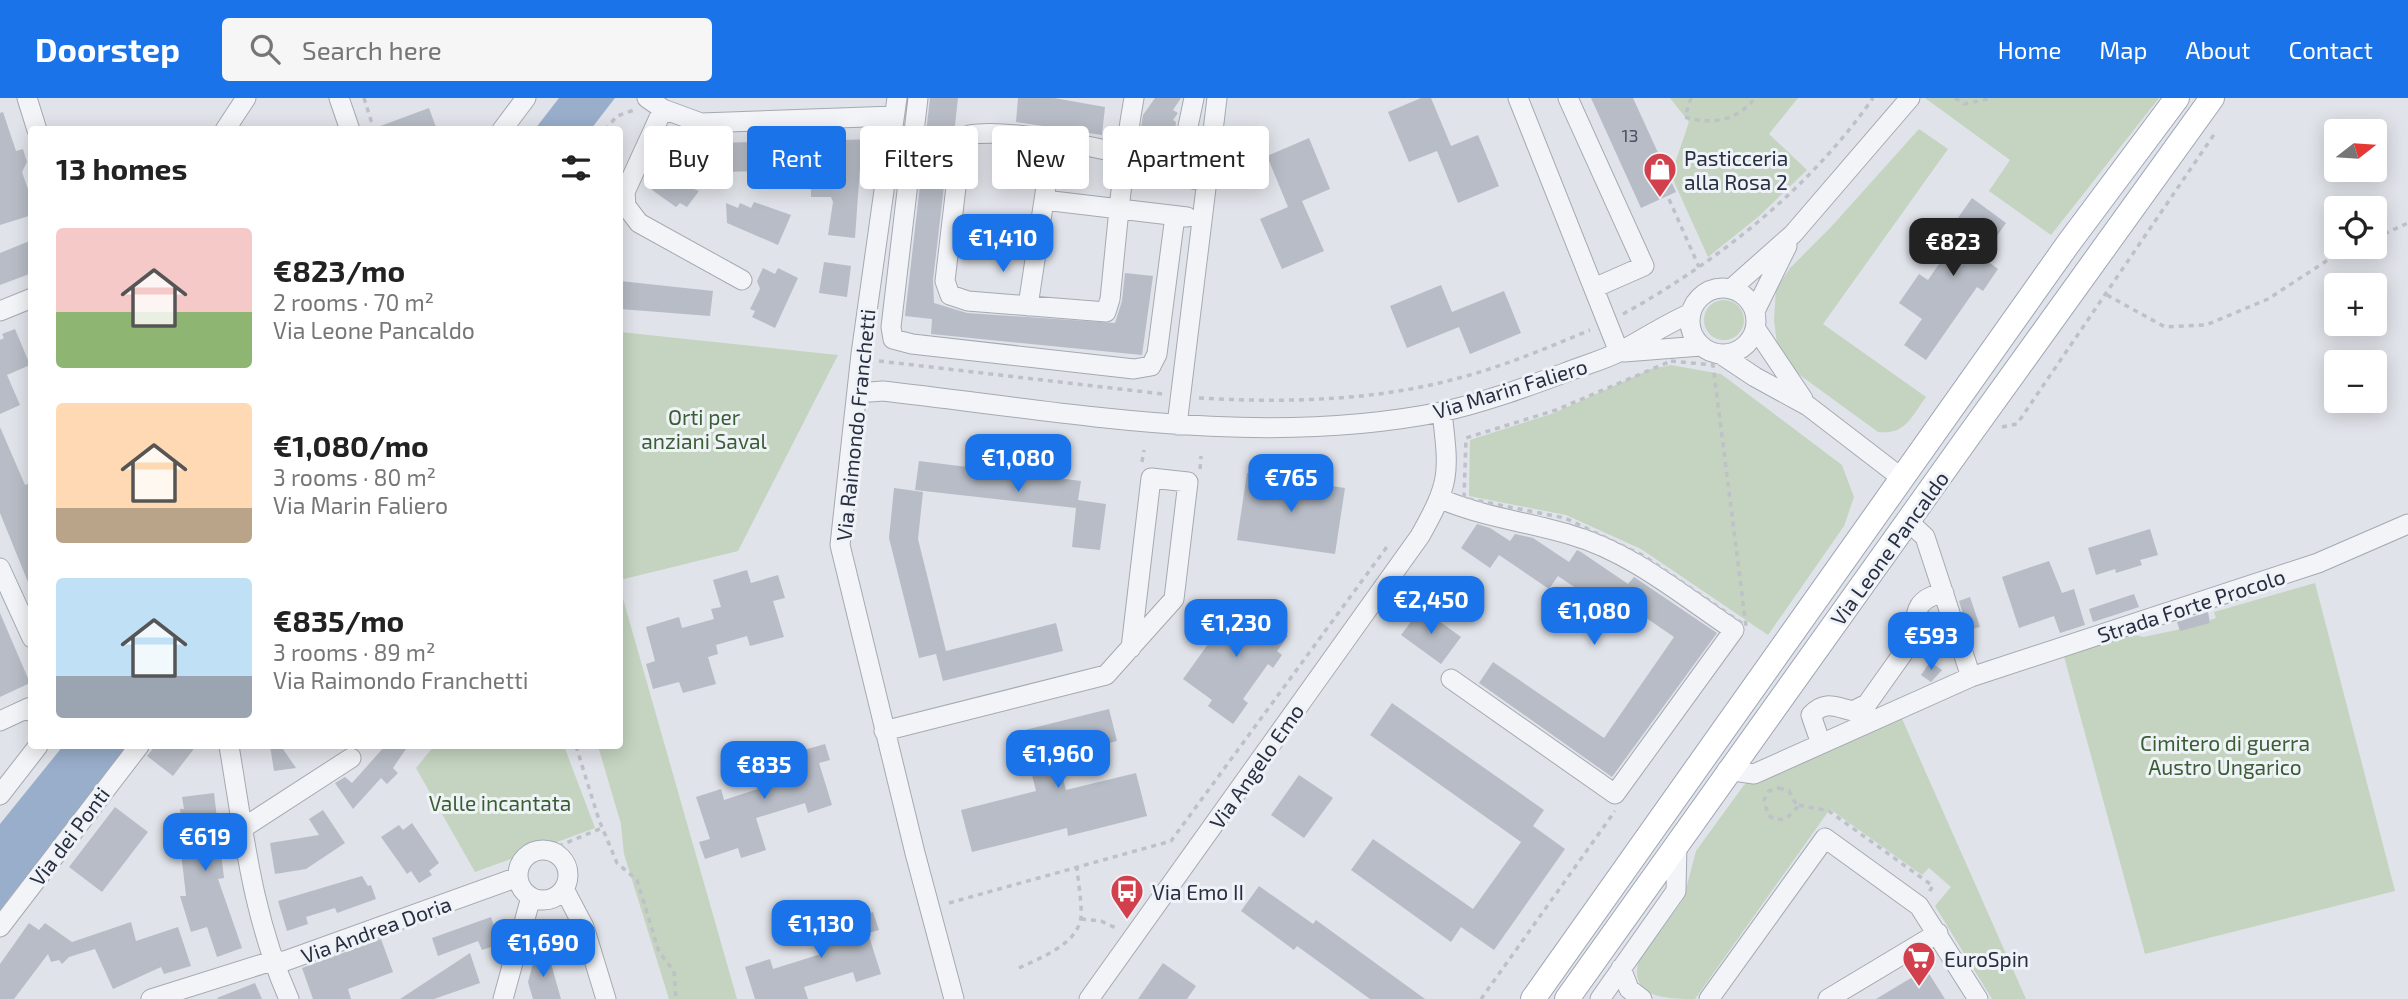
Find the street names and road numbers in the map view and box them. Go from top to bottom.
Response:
street label: Via Raimondo Franchetti [830,308,880,542]
street label: Via Marin Faliero [1430,353,1590,423]
street label: Via Leone Pancaldo [1825,466,1953,630]
street label: Strada Forte Procolo [2094,563,2288,647]
street label: Via Angelo Emo [1204,699,1308,833]
street label: Via dei Ponti [24,782,114,890]
street label: Via Andrea Doria [298,890,454,968]

